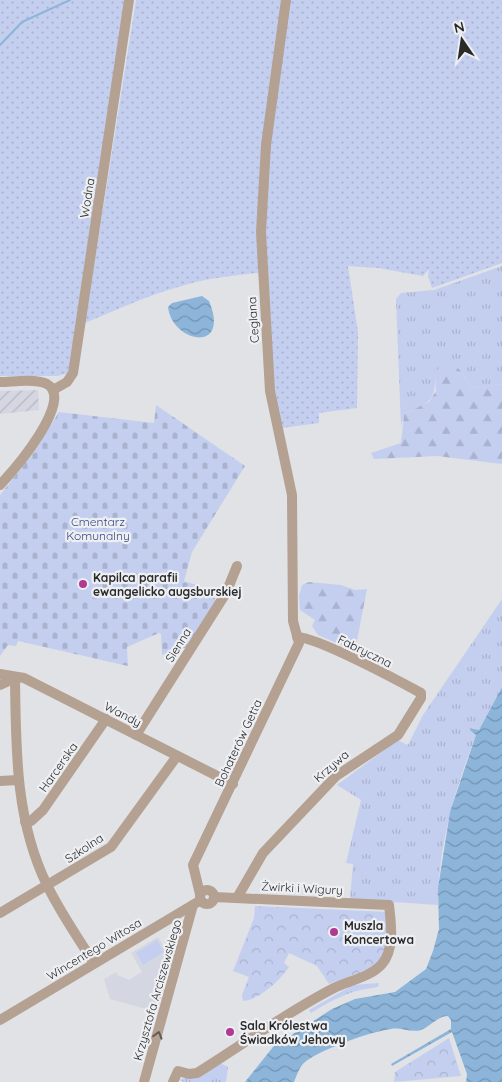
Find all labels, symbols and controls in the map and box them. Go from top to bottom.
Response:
north arrow [437,15,487,65]
text: N [452,17,466,37]
street label: Wodna [76,177,98,219]
street label: Ceglana [244,296,262,344]
park label: Cmentarz Komunalny [66,514,130,543]
place label: Kapilca parafii ewangelicko augsburskiej [93,570,242,599]
marker: Kapilca parafii ewangelicko augsburskiej [77,578,89,590]
street label: Sienna [162,625,194,665]
street label: Fabryczna [335,631,395,671]
street label: Bohaterów Getta [211,697,265,789]
street label: Wandy [102,698,144,730]
street label: Harcerska [35,739,81,795]
street label: Krzywa [310,747,352,785]
street label: Szkolna [62,830,106,866]
street label: Żwirki i Wigury [261,878,343,898]
street label: Wincentego Witosa [44,915,144,983]
street label: Krzysztofa Arciszewskiego [130,918,184,1062]
place label: Muszla Koncertowa [344,918,414,947]
marker: Muszla Koncertowa [328,926,340,938]
place label: Sala Królestwa Świadków Jehowy [240,1018,346,1047]
marker: Sala Królestwa Świadków Jehowy [224,1026,236,1038]
one-way arrow [152,1032,162,1040]

